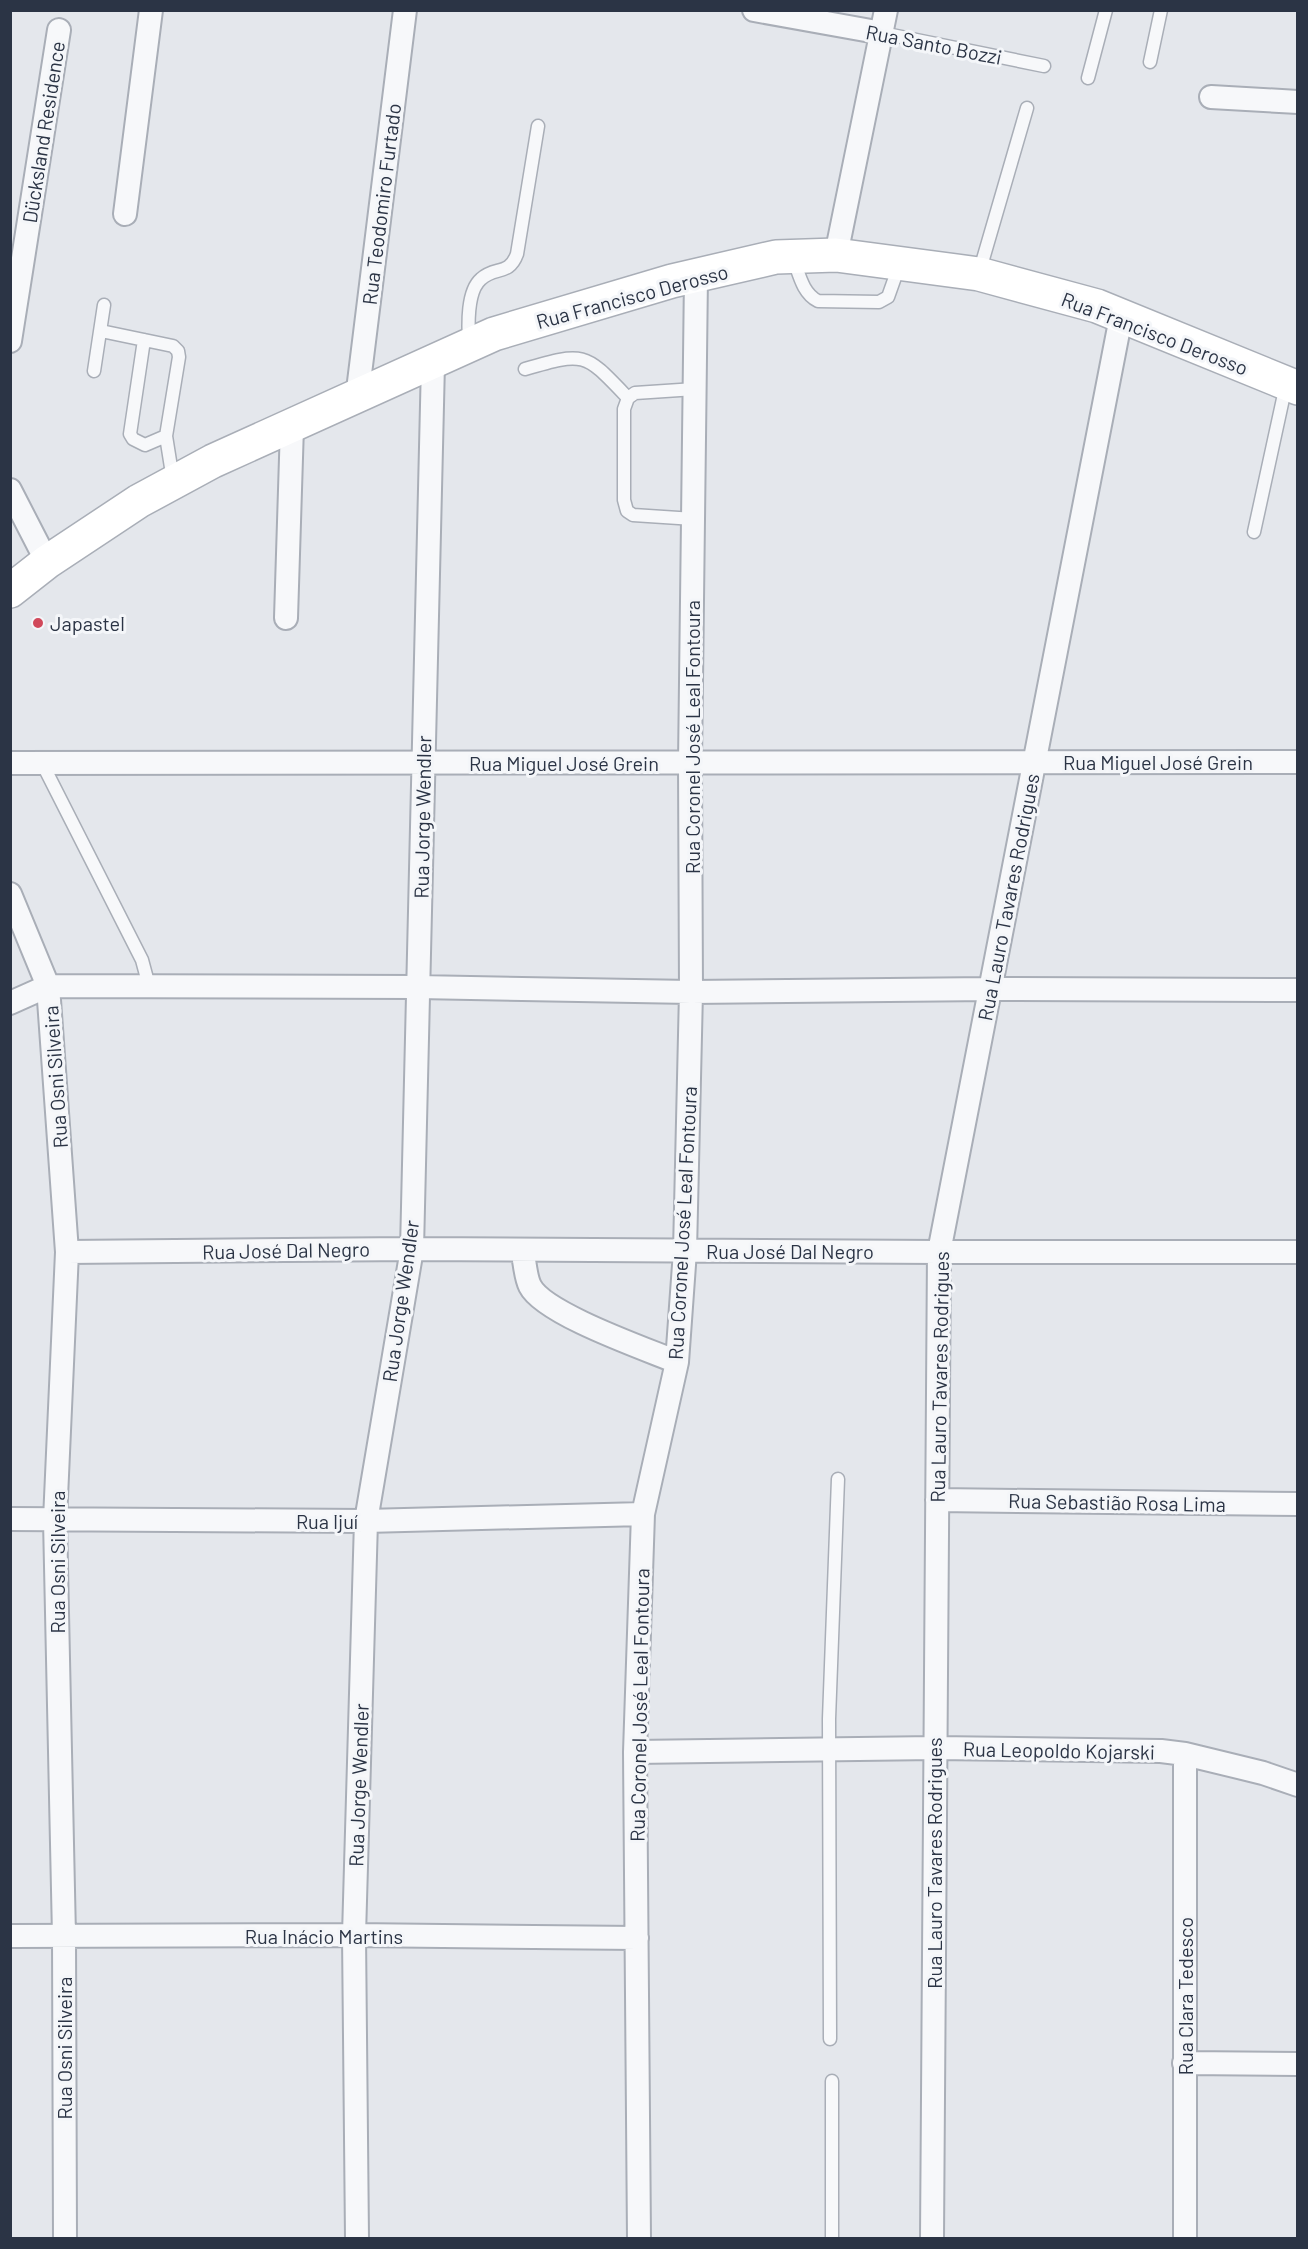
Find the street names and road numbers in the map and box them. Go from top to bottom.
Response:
street label: Rua Santo Bozzi [864,19,1004,69]
street label: Dücksland Residence [17,39,69,225]
street label: Rua Teodomiro Furtado [357,102,405,306]
street label: Rua Francisco Derosso [533,259,731,333]
street label: Rua Francisco Derosso [1058,286,1252,380]
street label: Rua Coronel José Leal Fontoura [680,600,704,874]
street label: Rua Jorge Wendler [409,735,435,899]
street label: Rua Miguel José Grein [1063,750,1253,774]
street label: Rua Miguel José Grein [469,751,659,775]
street label: Rua Lauro Tavares Rodrigues [972,771,1044,1023]
street label: Rua Osni Silveira [38,1005,72,1149]
street label: Rua Coronel José Leal Fontoura [663,1086,701,1360]
street label: Rua Jorge Wendler [377,1218,423,1384]
street label: Rua José Dal Negro [202,1237,370,1263]
street label: Rua José Dal Negro [706,1239,874,1263]
street label: Rua Lauro Tavares Rodrigues [925,1251,953,1503]
street label: Rua Sebastião Rosa Lima [1008,1488,1226,1516]
street label: Rua Osni Silveira [45,1491,69,1633]
street label: Rua Ijuí [296,1509,358,1533]
street label: Rua Coronel José Leal Fontoura [625,1568,653,1842]
street label: Rua Jorge Wendler [343,1703,373,1867]
street label: Rua Leopoldo Kojarski [963,1736,1155,1764]
street label: Rua Lauro Tavares Rodrigues [922,1737,946,1989]
street label: Rua Clara Tedesco [1173,1917,1197,2075]
street label: Rua Inácio Martins [245,1924,403,1948]
street label: Rua Osni Silveira [52,1977,76,2119]

